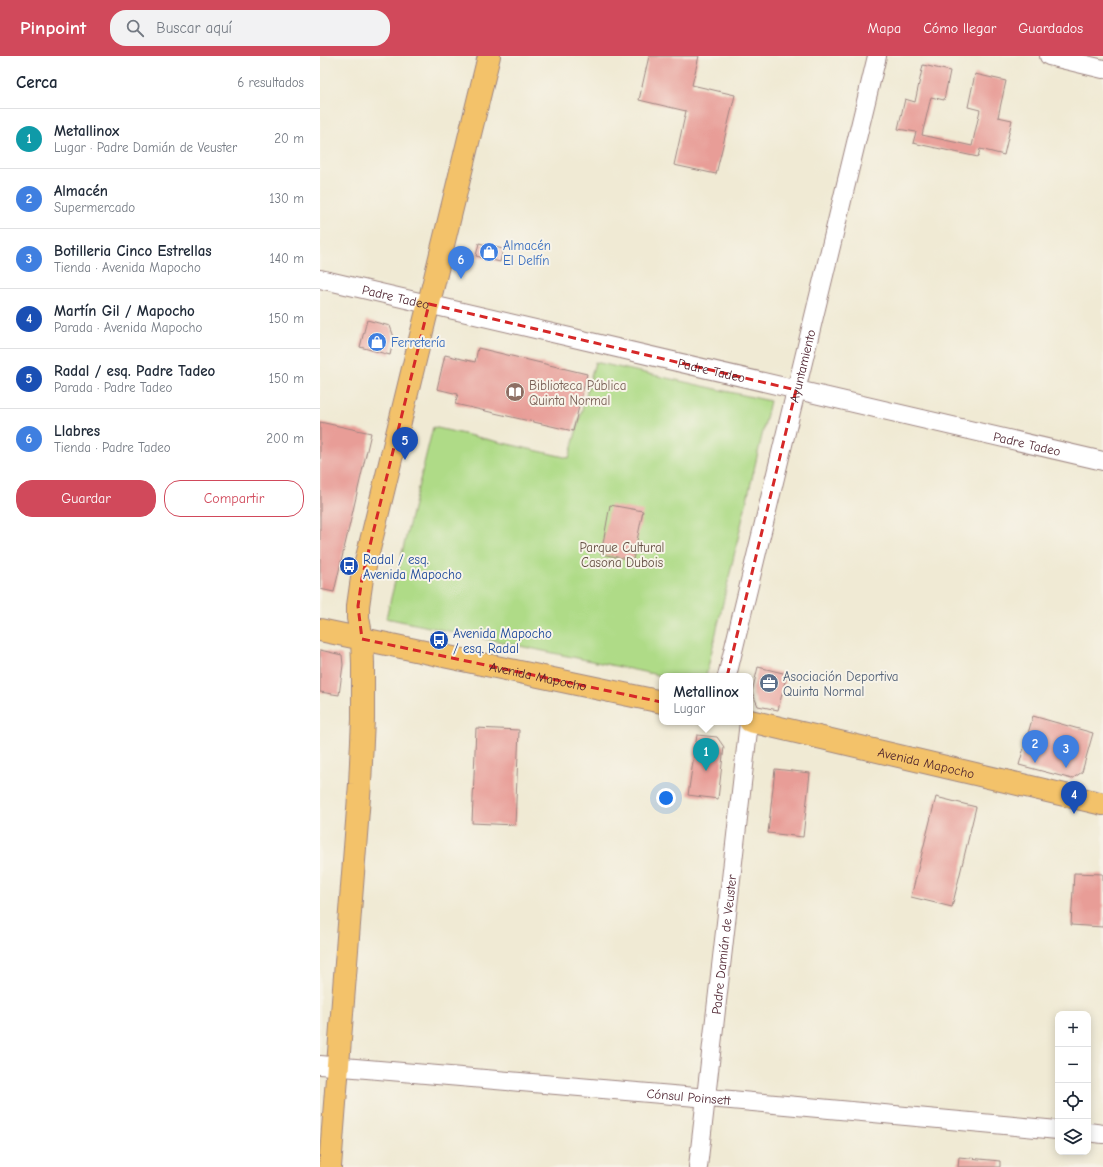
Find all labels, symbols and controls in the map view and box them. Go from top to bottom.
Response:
search box [110,10,390,46]
text: Pinpoint [20,17,86,39]
icon: search [124,17,146,39]
text: Buscar aquí [156,19,232,37]
text: Mapa [868,20,901,37]
text: Cómo llegar [923,20,996,37]
text: Guardados [1018,20,1083,37]
text: Cerca [16,73,58,92]
text: 6 resultados [237,75,304,90]
text: Metallinox [54,122,119,140]
text: 1 [26,131,32,146]
text: 20 m [274,131,304,146]
text: Lugar · Padre Damián de Veuster [54,140,237,155]
text: Almacén [54,182,108,200]
text: 2 [26,191,32,206]
text: 130 m [269,191,304,206]
text: Supermercado [54,200,135,215]
place label: Almacén El Delfín [503,238,551,268]
shop icon: Almacén El Delfín [478,241,500,263]
text: Botilleria Cinco Estrellas [54,242,212,260]
pin: 6 [448,246,474,279]
text: 3 [26,251,32,266]
text: 140 m [270,251,304,266]
text: Tienda · Avenida Mapocho [54,260,201,275]
street label: Padre Tadeo [361,282,431,312]
text: Martín Gil / Mapocho [54,302,195,320]
text: 4 [26,311,32,326]
text: 150 m [269,311,304,326]
text: Parada · Avenida Mapocho [54,320,202,335]
street label: Ayuntamiento [786,328,818,404]
shop icon: Ferretería [366,331,388,353]
place label: Ferretería [391,335,446,350]
street label: Padre Tadeo [676,355,747,385]
text: Radal / esq. Padre Tadeo [54,362,215,380]
text: 5 [26,371,32,386]
text: 150 m [269,371,304,386]
place label: Biblioteca Pública Quinta Normal [529,378,626,408]
text: Parada · Padre Tadeo [54,380,172,395]
library icon: Biblioteca Pública Quinta Normal [504,381,526,403]
text: Llabres [54,422,100,440]
pin: 5 [392,427,418,460]
street label: Padre Tadeo [992,428,1062,458]
text: 6 [26,431,32,446]
text: 200 m [266,431,304,446]
text: Tienda · Padre Tadeo [54,440,171,455]
button: Guardar [16,480,156,517]
button: Compartir [164,480,304,517]
park label: Parque Cultural Casona Dubois [580,540,664,570]
place label: Radal / esq. Avenida Mapocho [363,552,462,582]
bus stop icon: Radal / esq. Avenida Mapocho [338,555,360,577]
place label: Avenida Mapocho / esq. Radal [453,626,552,656]
bus stop icon: Avenida Mapocho / esq. Radal [428,629,450,651]
street label: Avenida Mapocho [488,658,588,693]
place label: Asociación Deportiva Quinta Normal [783,669,899,699]
office icon: Asociación Deportiva Quinta Normal [758,672,780,694]
popup [659,673,753,725]
text: Metallinox [673,683,739,701]
text: Lugar [673,701,705,716]
pin: 2 [1022,730,1048,763]
pin: 3 [1053,735,1079,768]
pin: 1 [693,738,719,771]
street label: Avenida Mapocho [876,744,976,781]
pin: 4 [1061,781,1087,814]
your location [656,788,676,808]
street label: Padre Damián de Veuster [708,873,739,1015]
map controls [1055,1011,1091,1155]
button: + [1055,1011,1091,1047]
button: − [1055,1047,1091,1083]
button: locate [1055,1083,1091,1119]
street label: Cónsul Poinsett [646,1085,733,1108]
button: layers [1055,1119,1091,1155]

